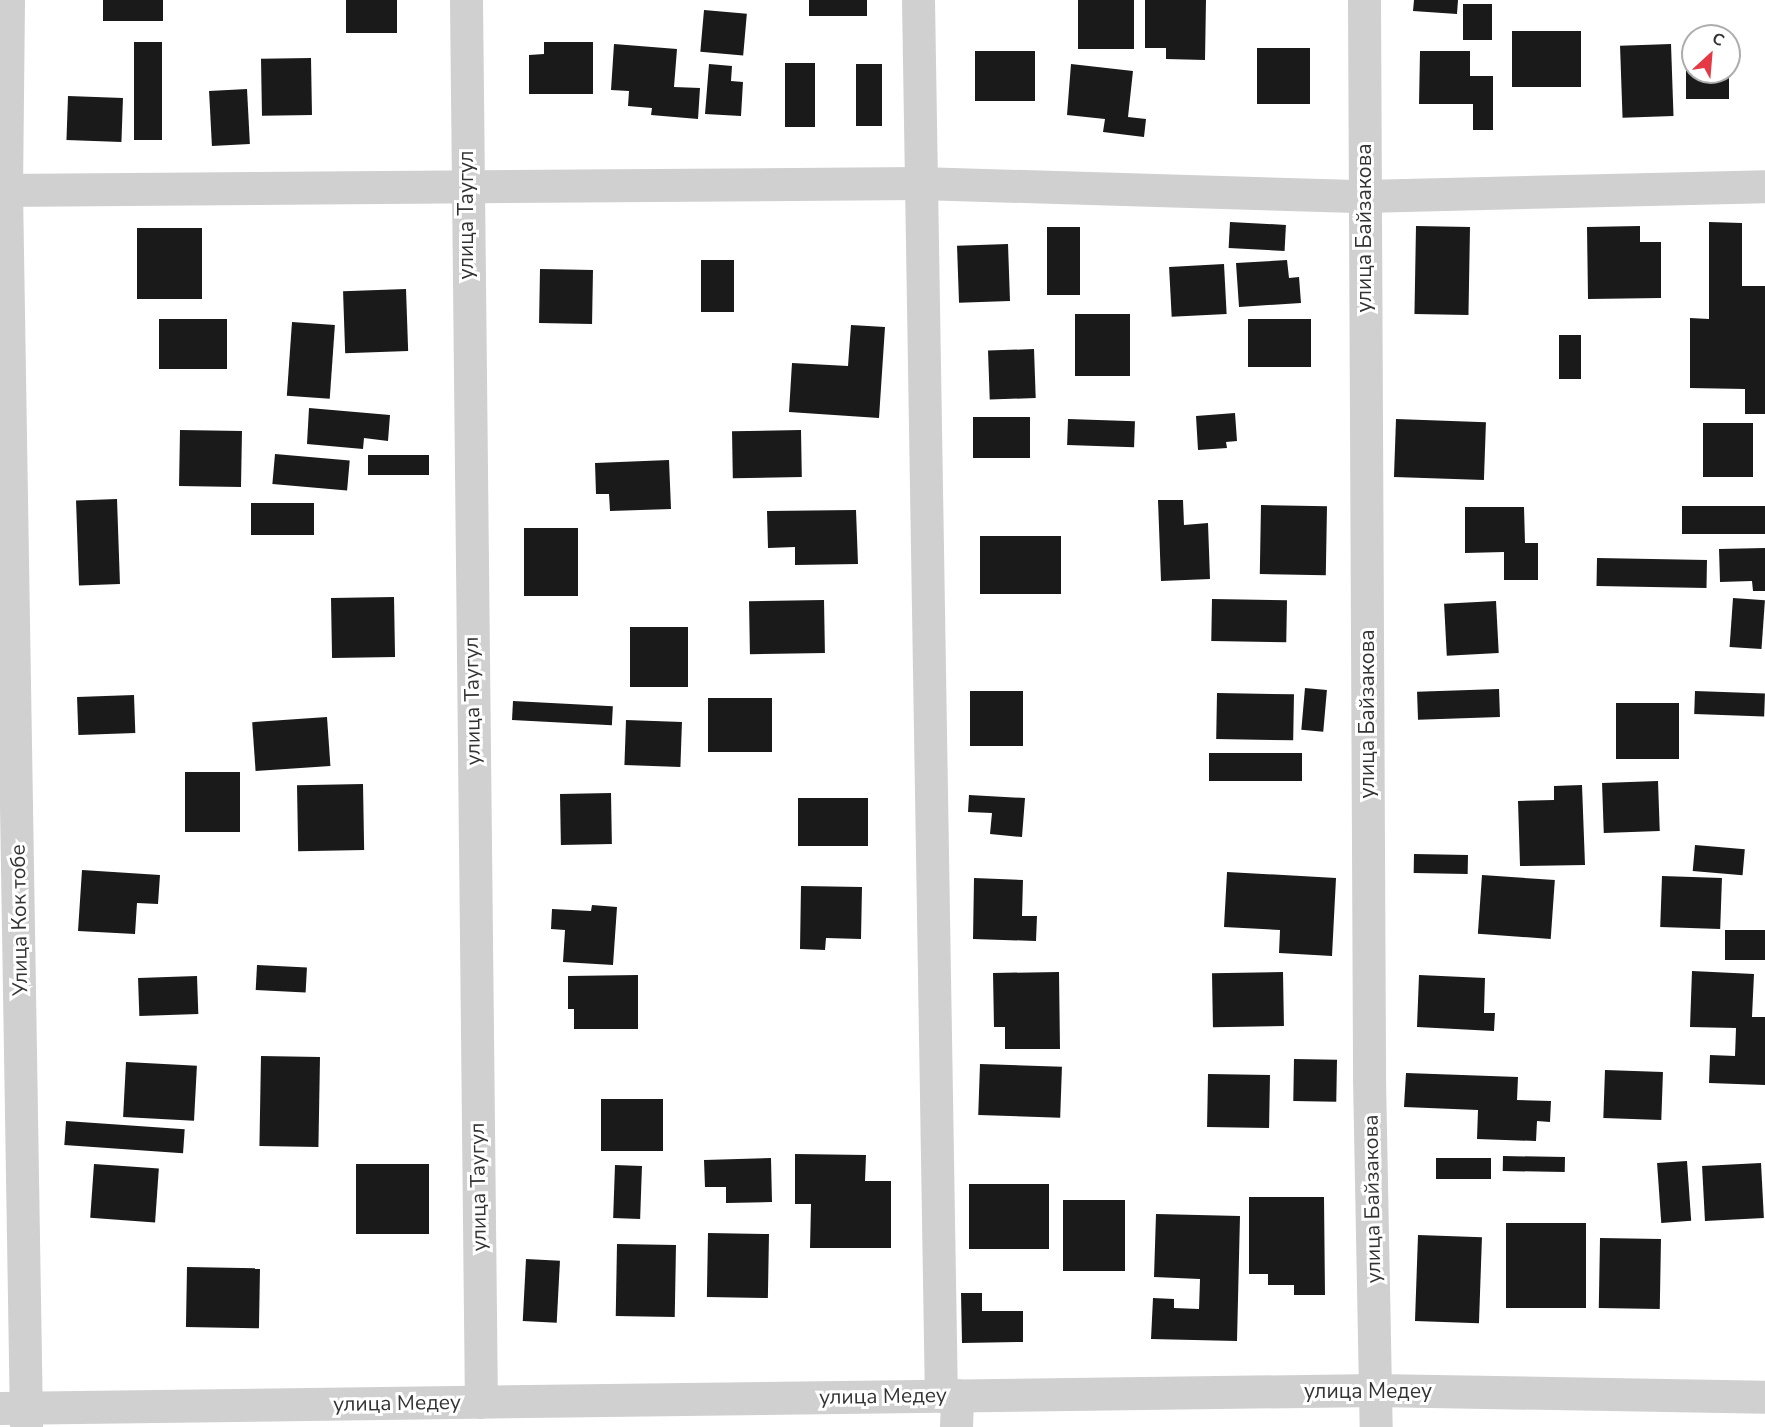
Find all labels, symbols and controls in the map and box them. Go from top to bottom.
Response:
north arrow [1681,24,1741,84]
text: С [1708,27,1728,52]
street label: улица Байзакова [1351,144,1377,312]
street label: улица Таугул [453,151,479,279]
street label: улица Байзакова [1354,630,1380,798]
street label: улица Таугул [458,636,486,766]
street label: Улица Кок тобе [5,844,33,996]
street label: улица Байзакова [1358,1114,1386,1284]
street label: улица Таугул [464,1122,492,1252]
street label: улица Медеу [1304,1378,1432,1404]
street label: улица Медеу [819,1382,947,1410]
street label: улица Медеу [333,1389,461,1417]

